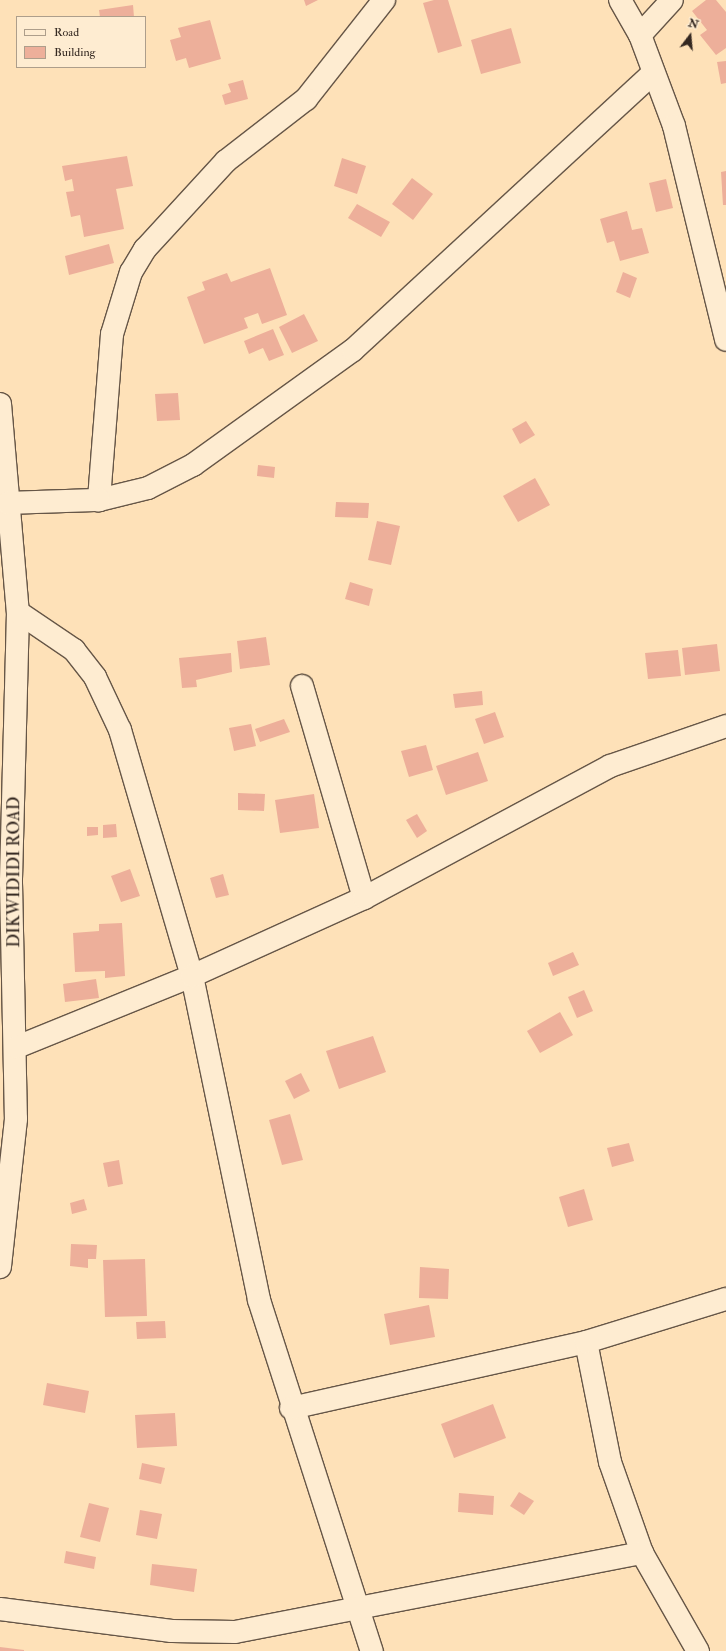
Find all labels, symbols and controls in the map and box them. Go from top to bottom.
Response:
legend [16,16,146,68]
north arrow [670,16,710,56]
text: N [687,16,700,32]
text: Road [54,25,79,40]
text: Building [54,45,95,60]
street label: DIKWIDIDI ROAD [4,796,24,948]

